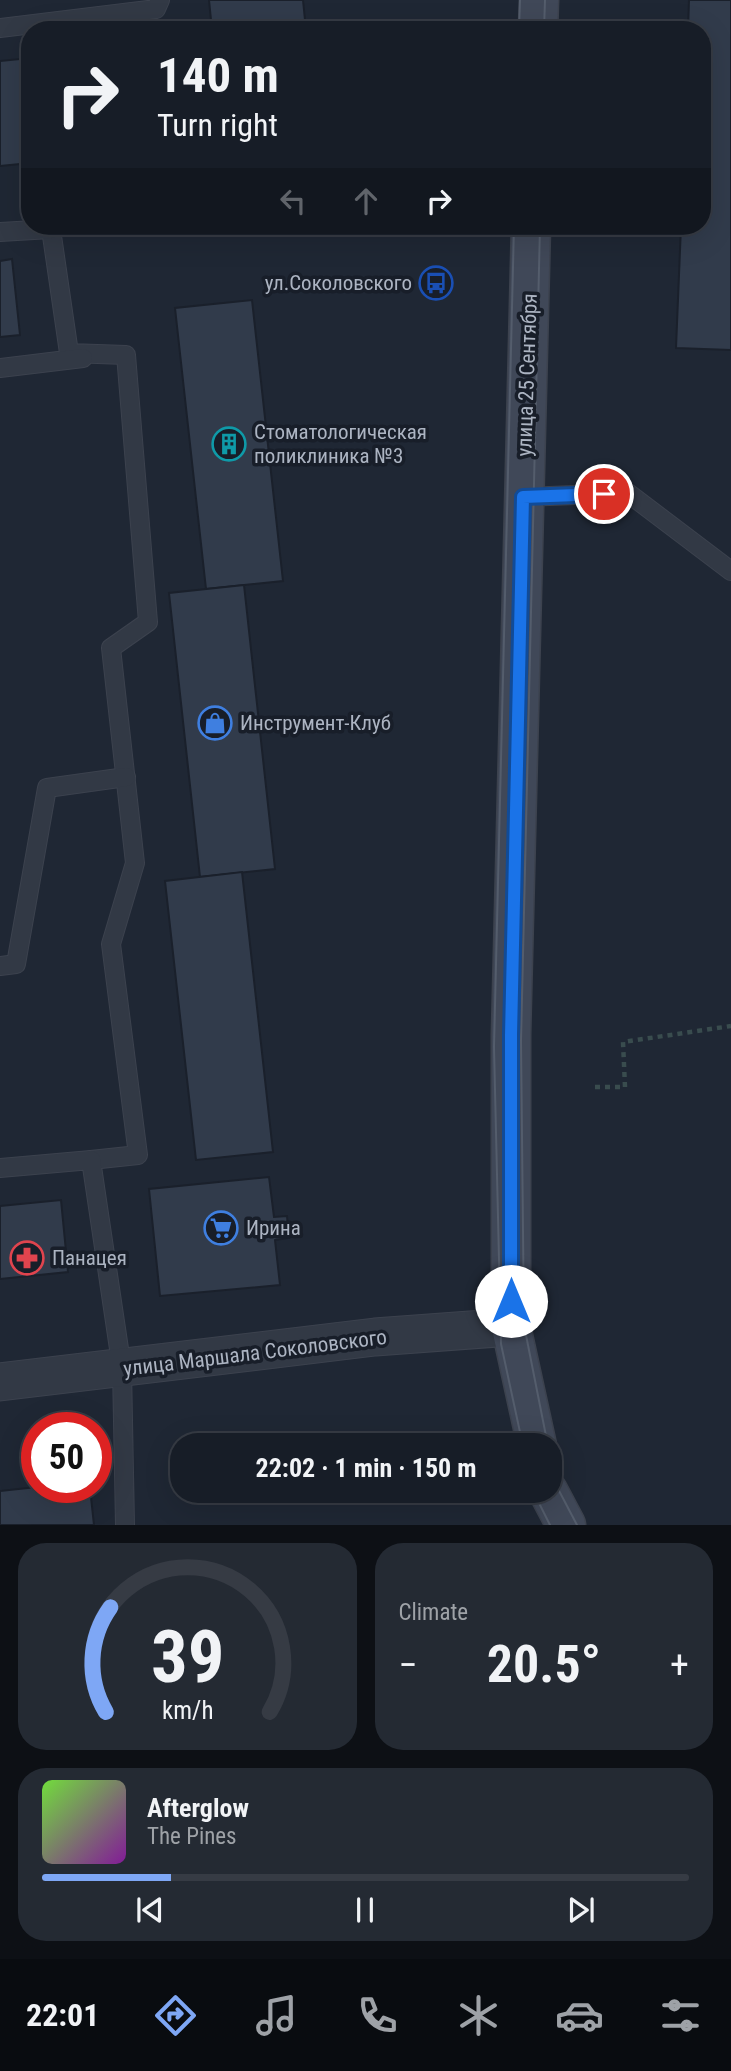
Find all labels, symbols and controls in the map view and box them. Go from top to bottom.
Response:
text: 140 m [157,47,279,104]
icon: right [42,49,133,140]
text: Turn right [157,106,278,144]
icon: left [274,182,312,220]
icon: ahead [347,182,385,220]
icon: right [420,182,458,220]
bus stop icon: ул.Соколовского [417,264,455,302]
place label: ул.Соколовского [265,271,412,295]
street label: улица 25 Сентября [512,293,542,457]
place label: Стоматологическая поликлиника №3 [254,420,427,468]
building icon: Стоматологическая поликлиника №3 [210,425,248,463]
pin [574,464,634,524]
icon: arrive [585,475,623,513]
shop icon: Инструмент-Клуб [196,704,234,742]
place label: Инструмент-Клуб [240,711,391,735]
supermarket icon: Ирина [202,1209,240,1247]
place label: Ирина [246,1216,301,1240]
pharmacy icon: Панацея [8,1239,46,1277]
place label: Панацея [52,1246,127,1270]
position arrow [474,1264,548,1338]
street label: улица Маршала Соколовского [122,1325,388,1381]
speed limit sign: 50 [21,1412,112,1503]
text: 22:02 · 1 min · 150 m [256,1453,476,1483]
text: Climate [399,1599,468,1626]
text: 39 [150,1615,224,1701]
text: 20.5° [487,1634,601,1695]
text: − [399,1643,418,1687]
text: + [670,1643,689,1687]
text: km/h [162,1696,213,1725]
text: Afterglow [147,1793,249,1823]
text: The Pines [147,1823,237,1850]
icon: previous [131,1891,169,1929]
icon: pause [346,1891,384,1929]
icon: next [562,1891,600,1929]
icon: directions [151,1991,200,2040]
icon: music [252,1991,301,2040]
icon: phone [353,1991,402,2040]
icon: climate [454,1991,503,2040]
icon: car [555,1991,604,2040]
icon: filters [656,1991,705,2040]
text: 22:01 [26,1996,99,2034]

